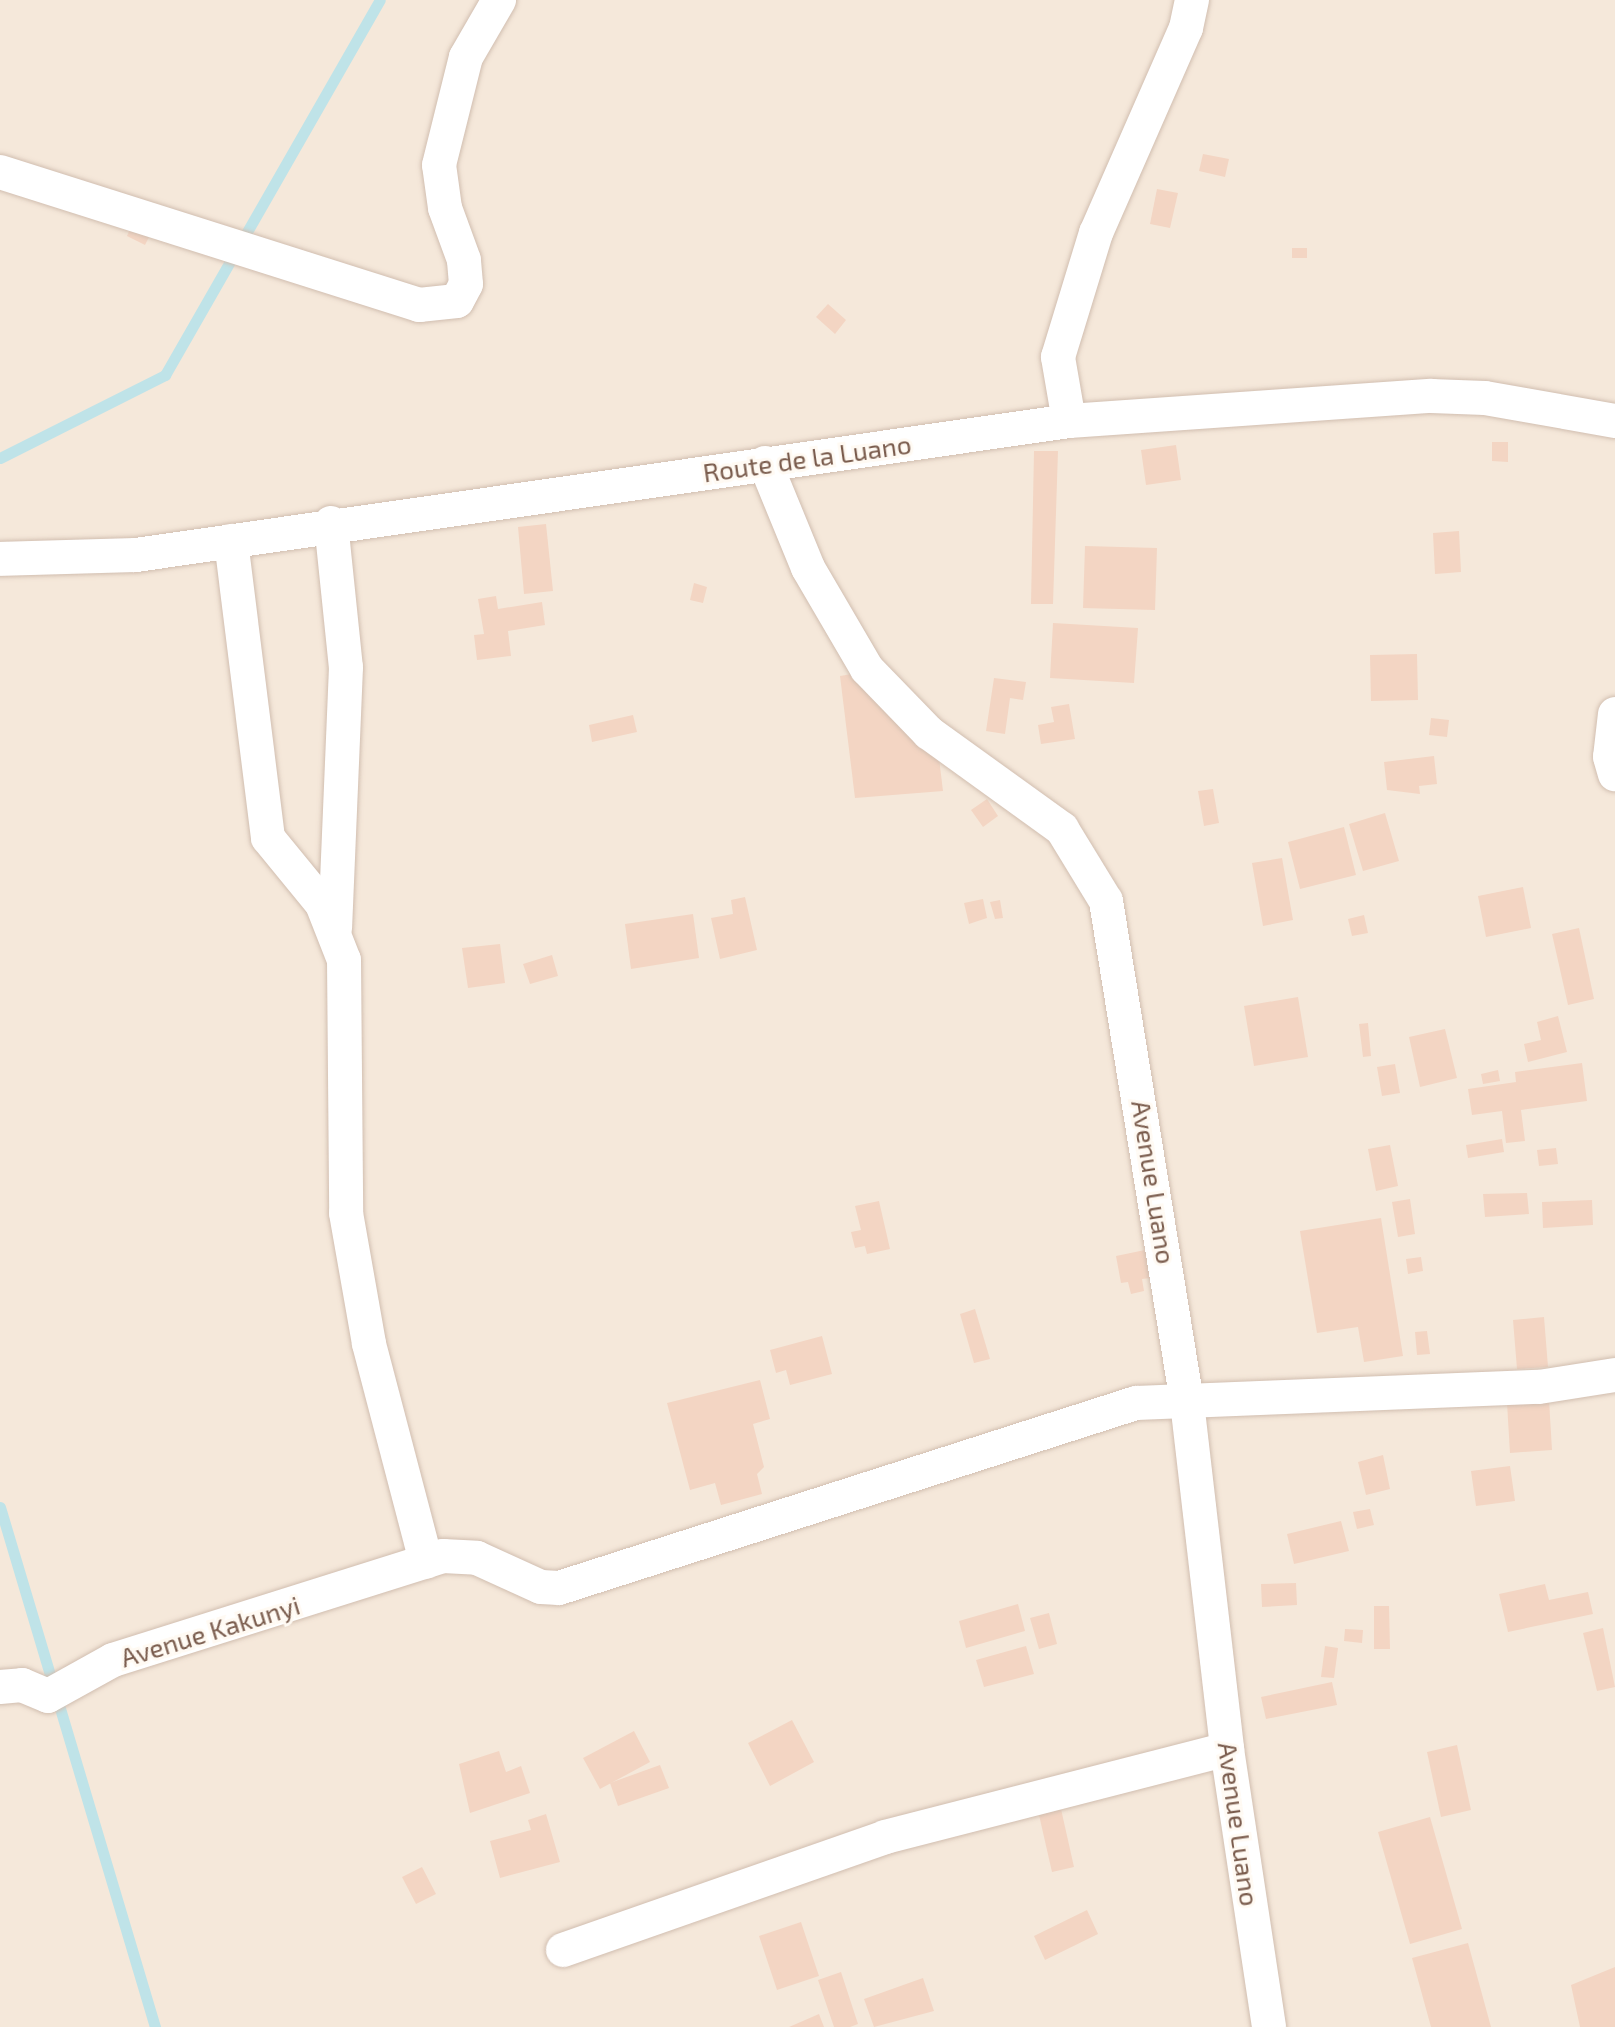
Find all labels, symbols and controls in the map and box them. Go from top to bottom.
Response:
street label: Route de la Luano [701,428,913,488]
street label: Avenue Luano [1126,1098,1182,1266]
street label: Avenue Kakunyi [117,1589,303,1673]
street label: Avenue Luano [1212,1740,1266,1908]

